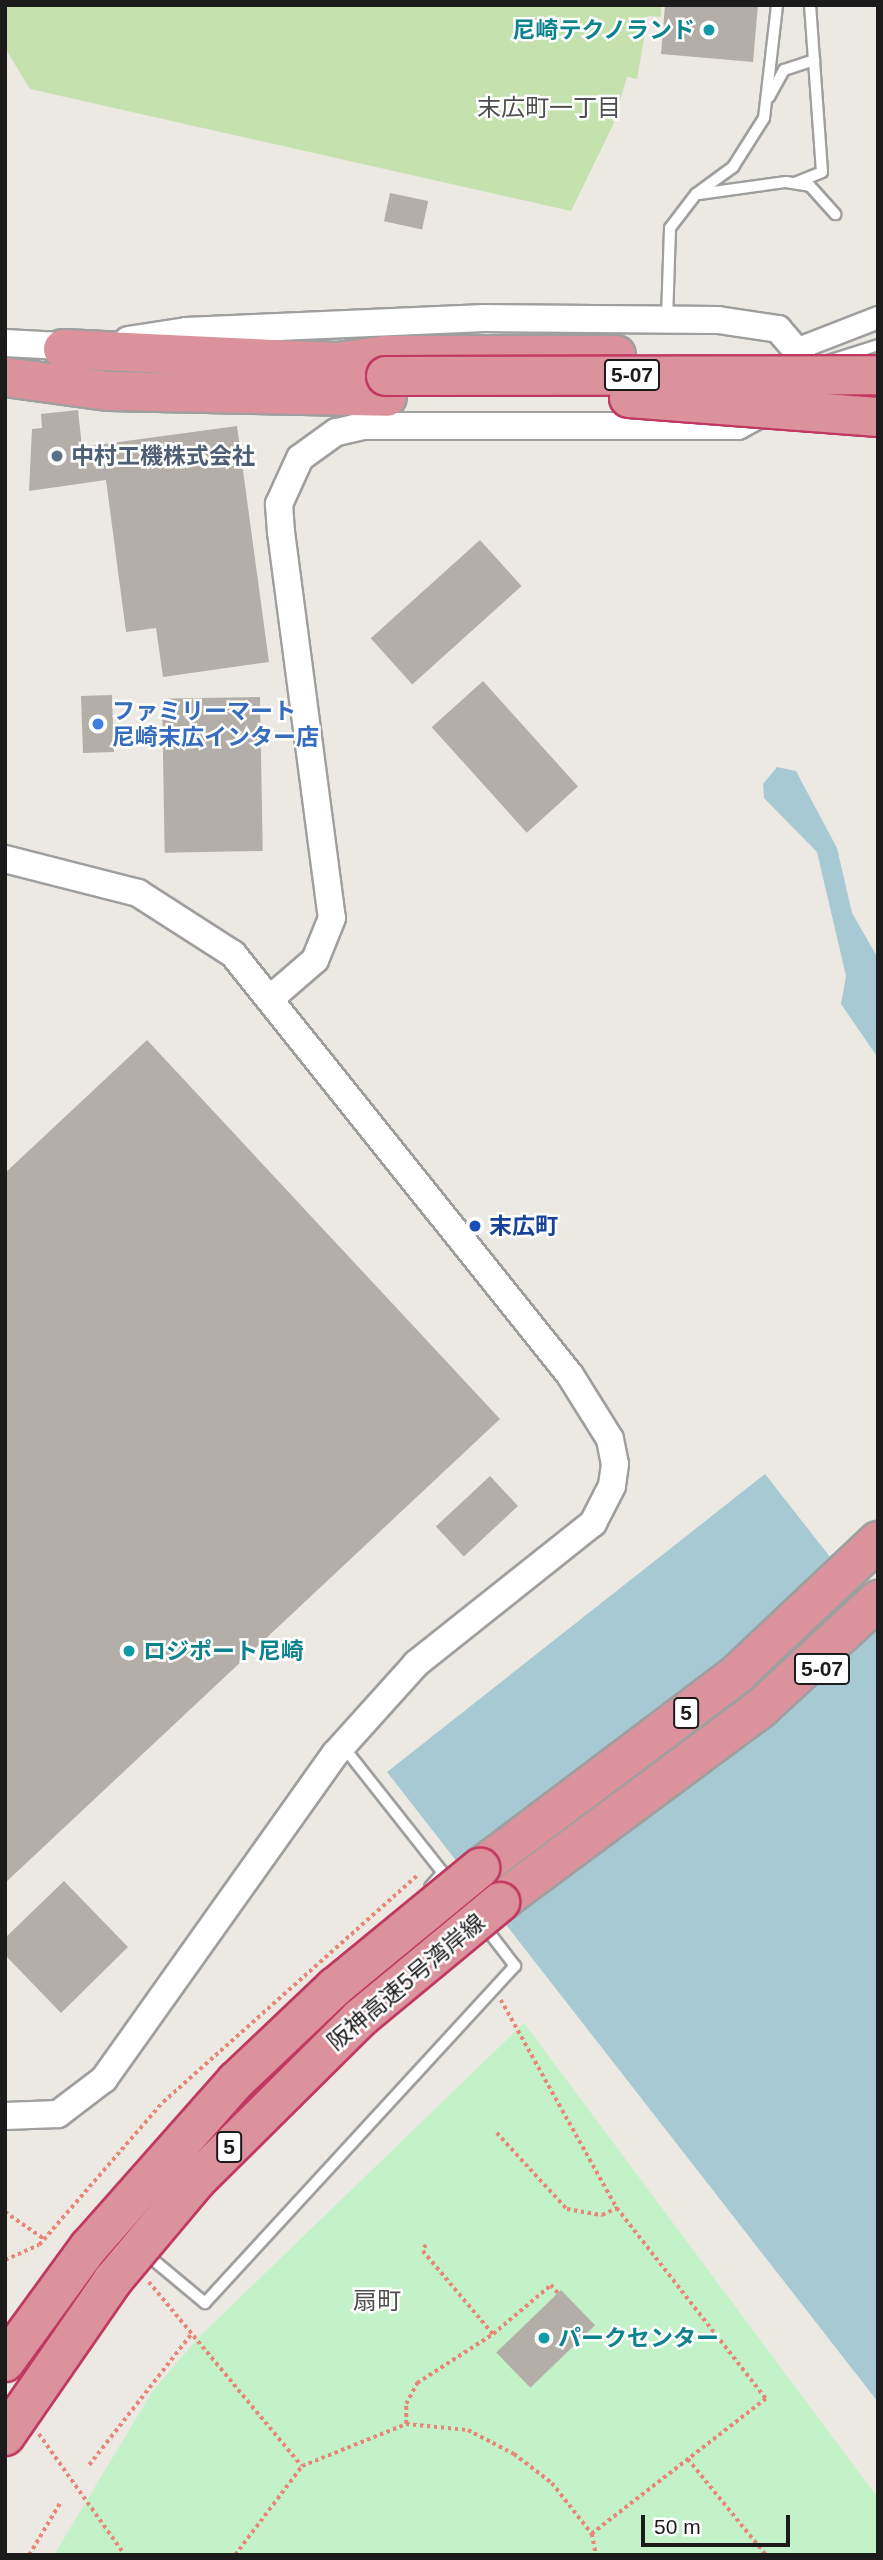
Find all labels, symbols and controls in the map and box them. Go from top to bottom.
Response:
place label: 尼崎テクノランド [511,16,695,44]
marker: 尼崎テクノランド [701,22,717,38]
district label: 末広町一丁目 [477,94,621,122]
road number: 5-07 [602,358,662,392]
place label: 中村工機株式会社 [71,442,255,470]
marker: 中村工機株式会社 [49,448,65,464]
place label: ファミリーマート 尼崎末広インター店 [112,697,319,751]
marker: ファミリーマート 尼崎末広インター店 [90,716,106,732]
place label: 末広町 [489,1212,558,1240]
marker: 末広町 [467,1218,483,1234]
place label: ロジポート尼崎 [143,1637,304,1665]
marker: ロジポート尼崎 [121,1643,137,1659]
road number: 5-07 [792,1652,852,1686]
road number: 5 [672,1696,700,1730]
street label: 阪神高速5号湾岸線 [322,1908,490,2056]
road number: 5 [215,2130,243,2164]
district label: 扇町 [353,2287,401,2315]
place label: パークセンター [558,2324,719,2352]
marker: パークセンター [536,2330,552,2346]
scale bar [645,2500,794,2544]
text: 50 m [654,2515,701,2538]

